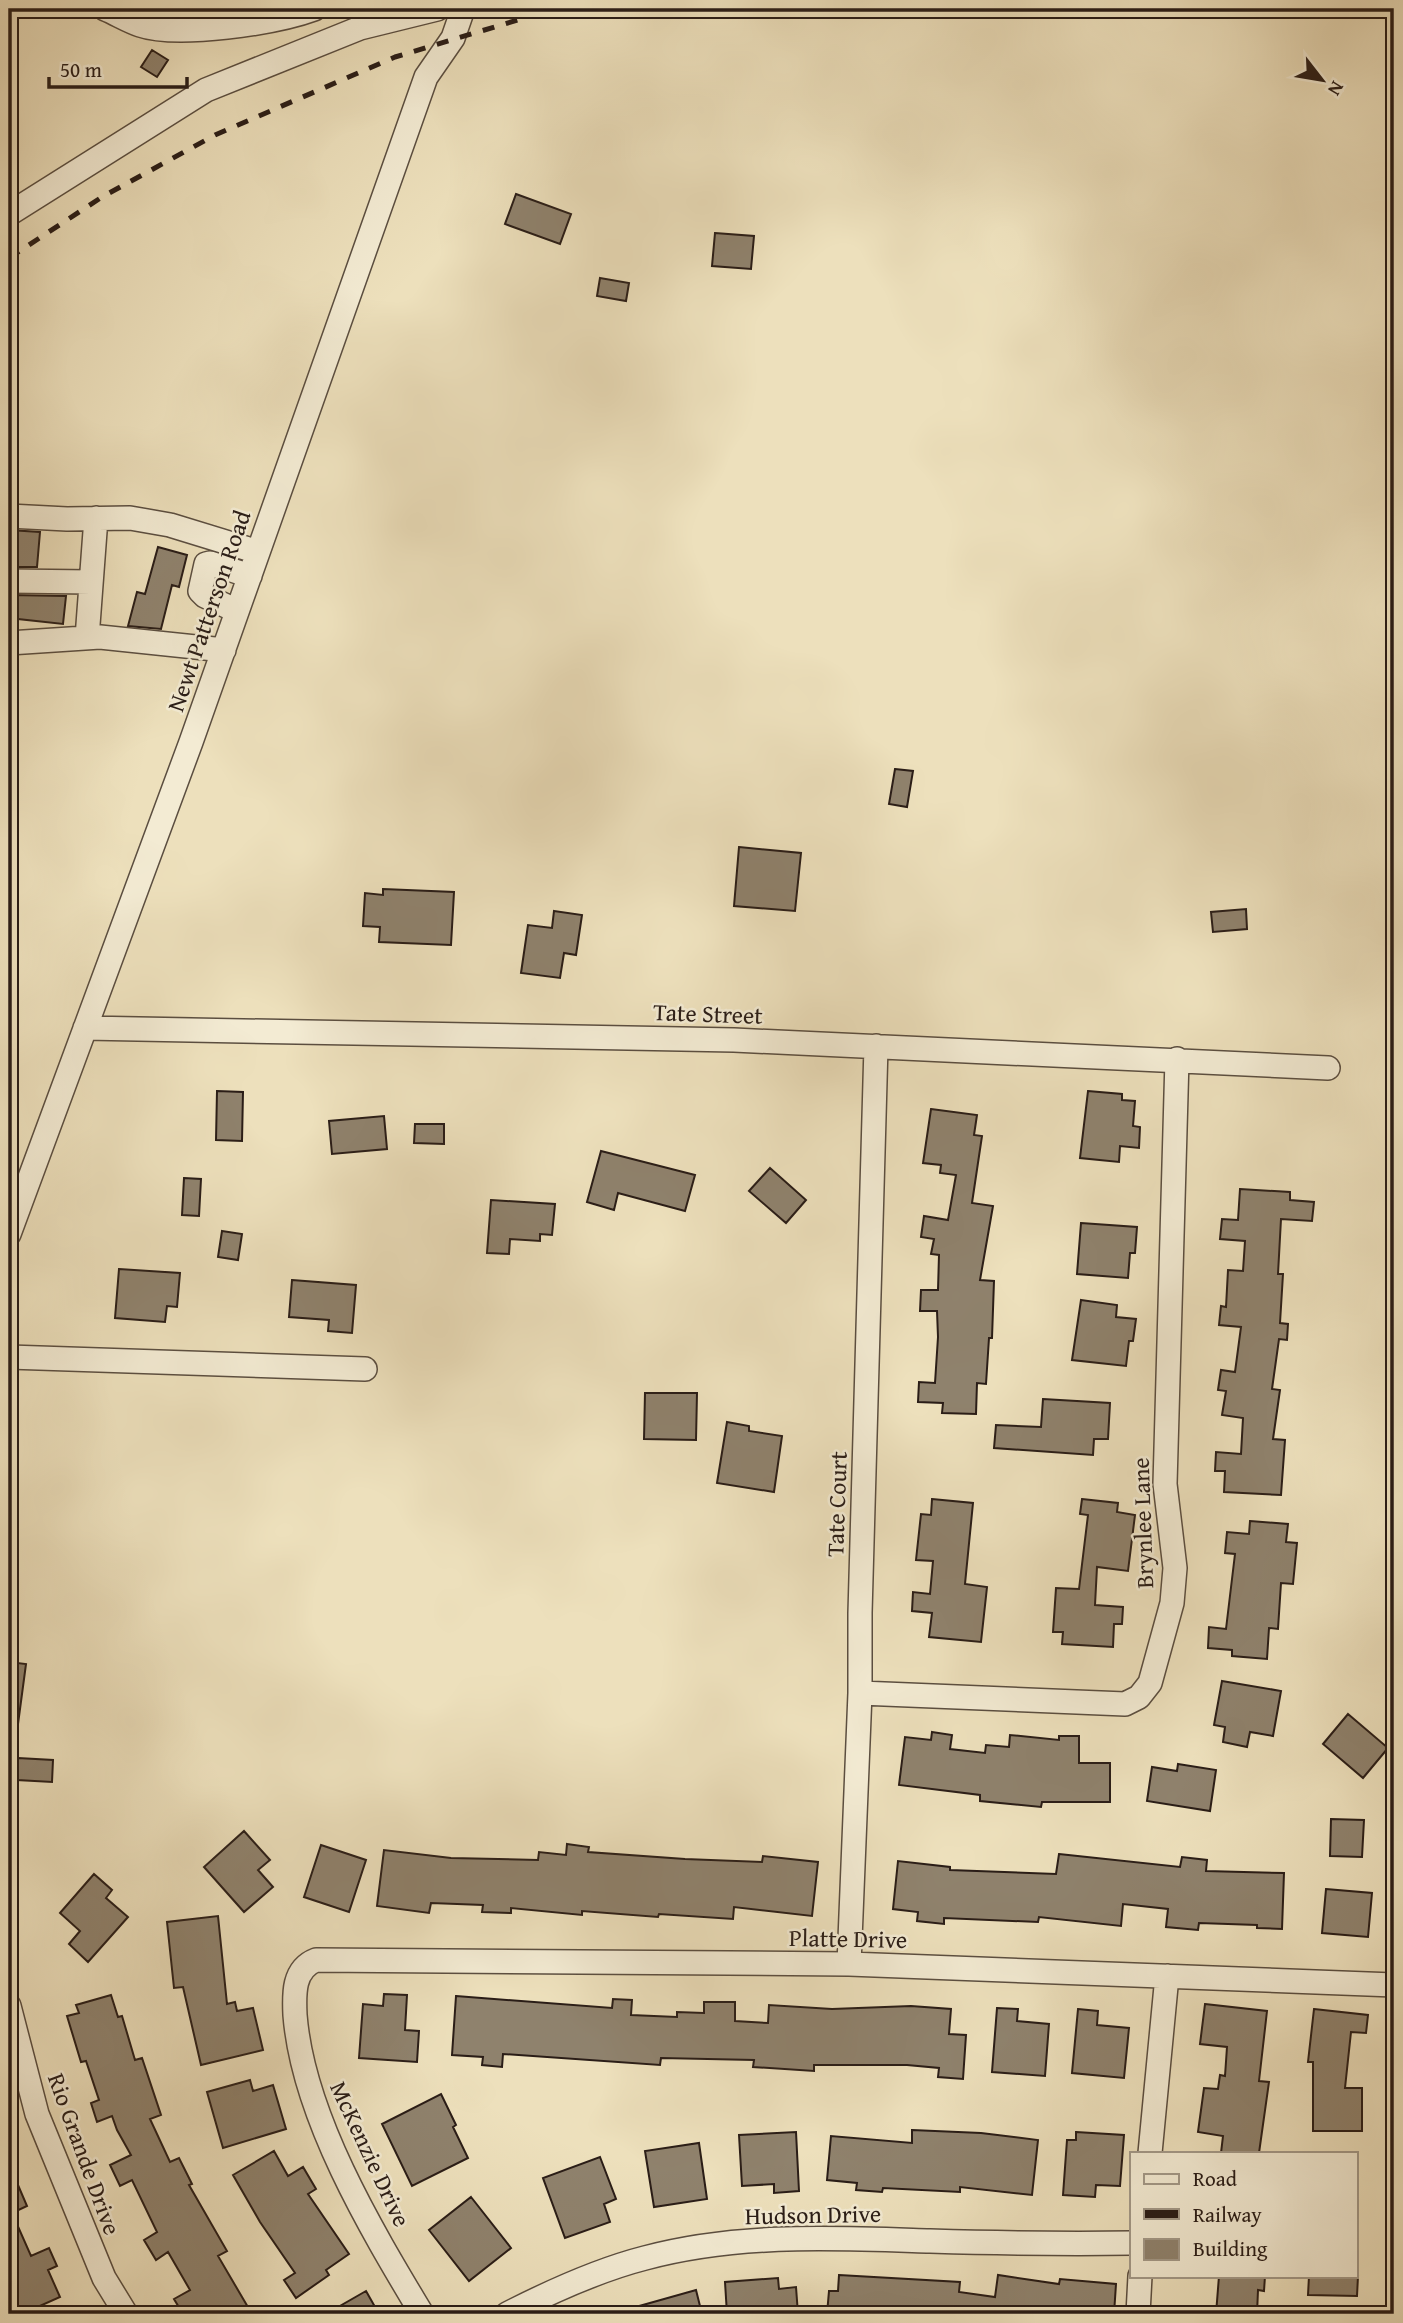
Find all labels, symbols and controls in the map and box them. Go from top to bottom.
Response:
scale bar [49,46,187,90]
north arrow [1288,46,1358,116]
text: 50 m [60,54,102,85]
text: N [1321,76,1352,102]
street label: Newt Patterson Road [158,505,259,716]
street label: Tate Street [653,994,764,1033]
street label: Tate Court [817,1450,856,1557]
street label: Brynlee Lane [1123,1457,1162,1589]
street label: Platte Drive [789,1920,907,1957]
street label: Rio Grande Drive [39,2068,130,2240]
street label: McKenzie Drive [321,2075,419,2232]
legend [1130,2152,1358,2278]
text: Road [1193,2163,1238,2194]
street label: Hudson Drive [745,2196,881,2233]
text: Railway [1193,2199,1262,2230]
text: Building [1193,2233,1268,2264]

